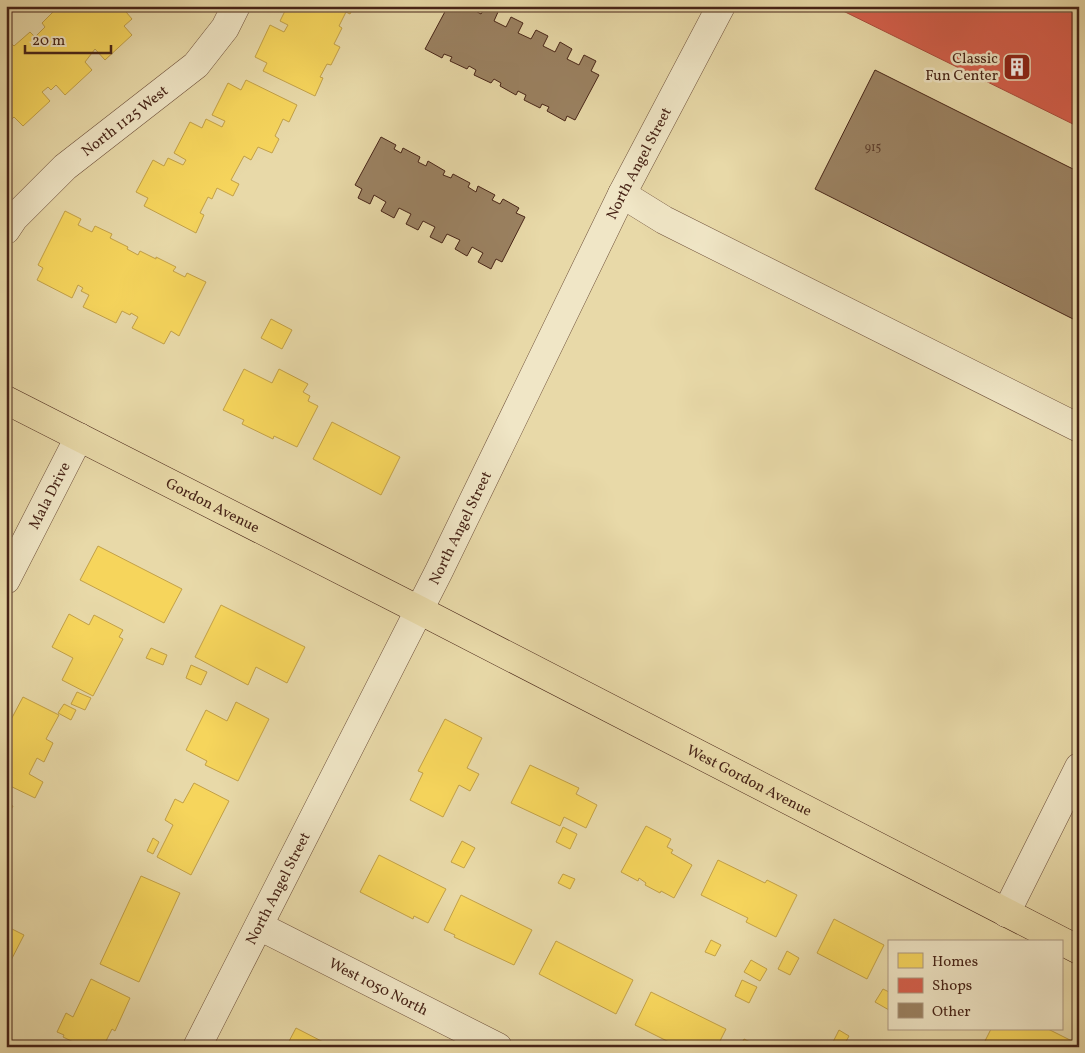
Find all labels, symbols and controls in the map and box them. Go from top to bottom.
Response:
scale bar [25,22,111,54]
text: 20 m [32,31,65,52]
place label: Classic Fun Center [925,49,998,87]
building icon: Classic Fun Center [1002,52,1032,82]
street label: North 1125 West [78,81,173,162]
street label: North Angel Street [602,104,678,224]
house number: 915 [865,140,882,156]
street label: Mala Drive [25,459,77,533]
street label: North Angel Street [425,468,498,589]
street label: Gordon Avenue [162,474,263,539]
street label: West Gordon Avenue [682,740,815,823]
street label: North Angel Street [242,829,316,949]
legend [888,940,1062,1030]
text: Homes [932,952,978,973]
street label: West 1050 North [325,954,431,1022]
text: Shops [932,976,972,997]
text: Other [932,1002,971,1023]

